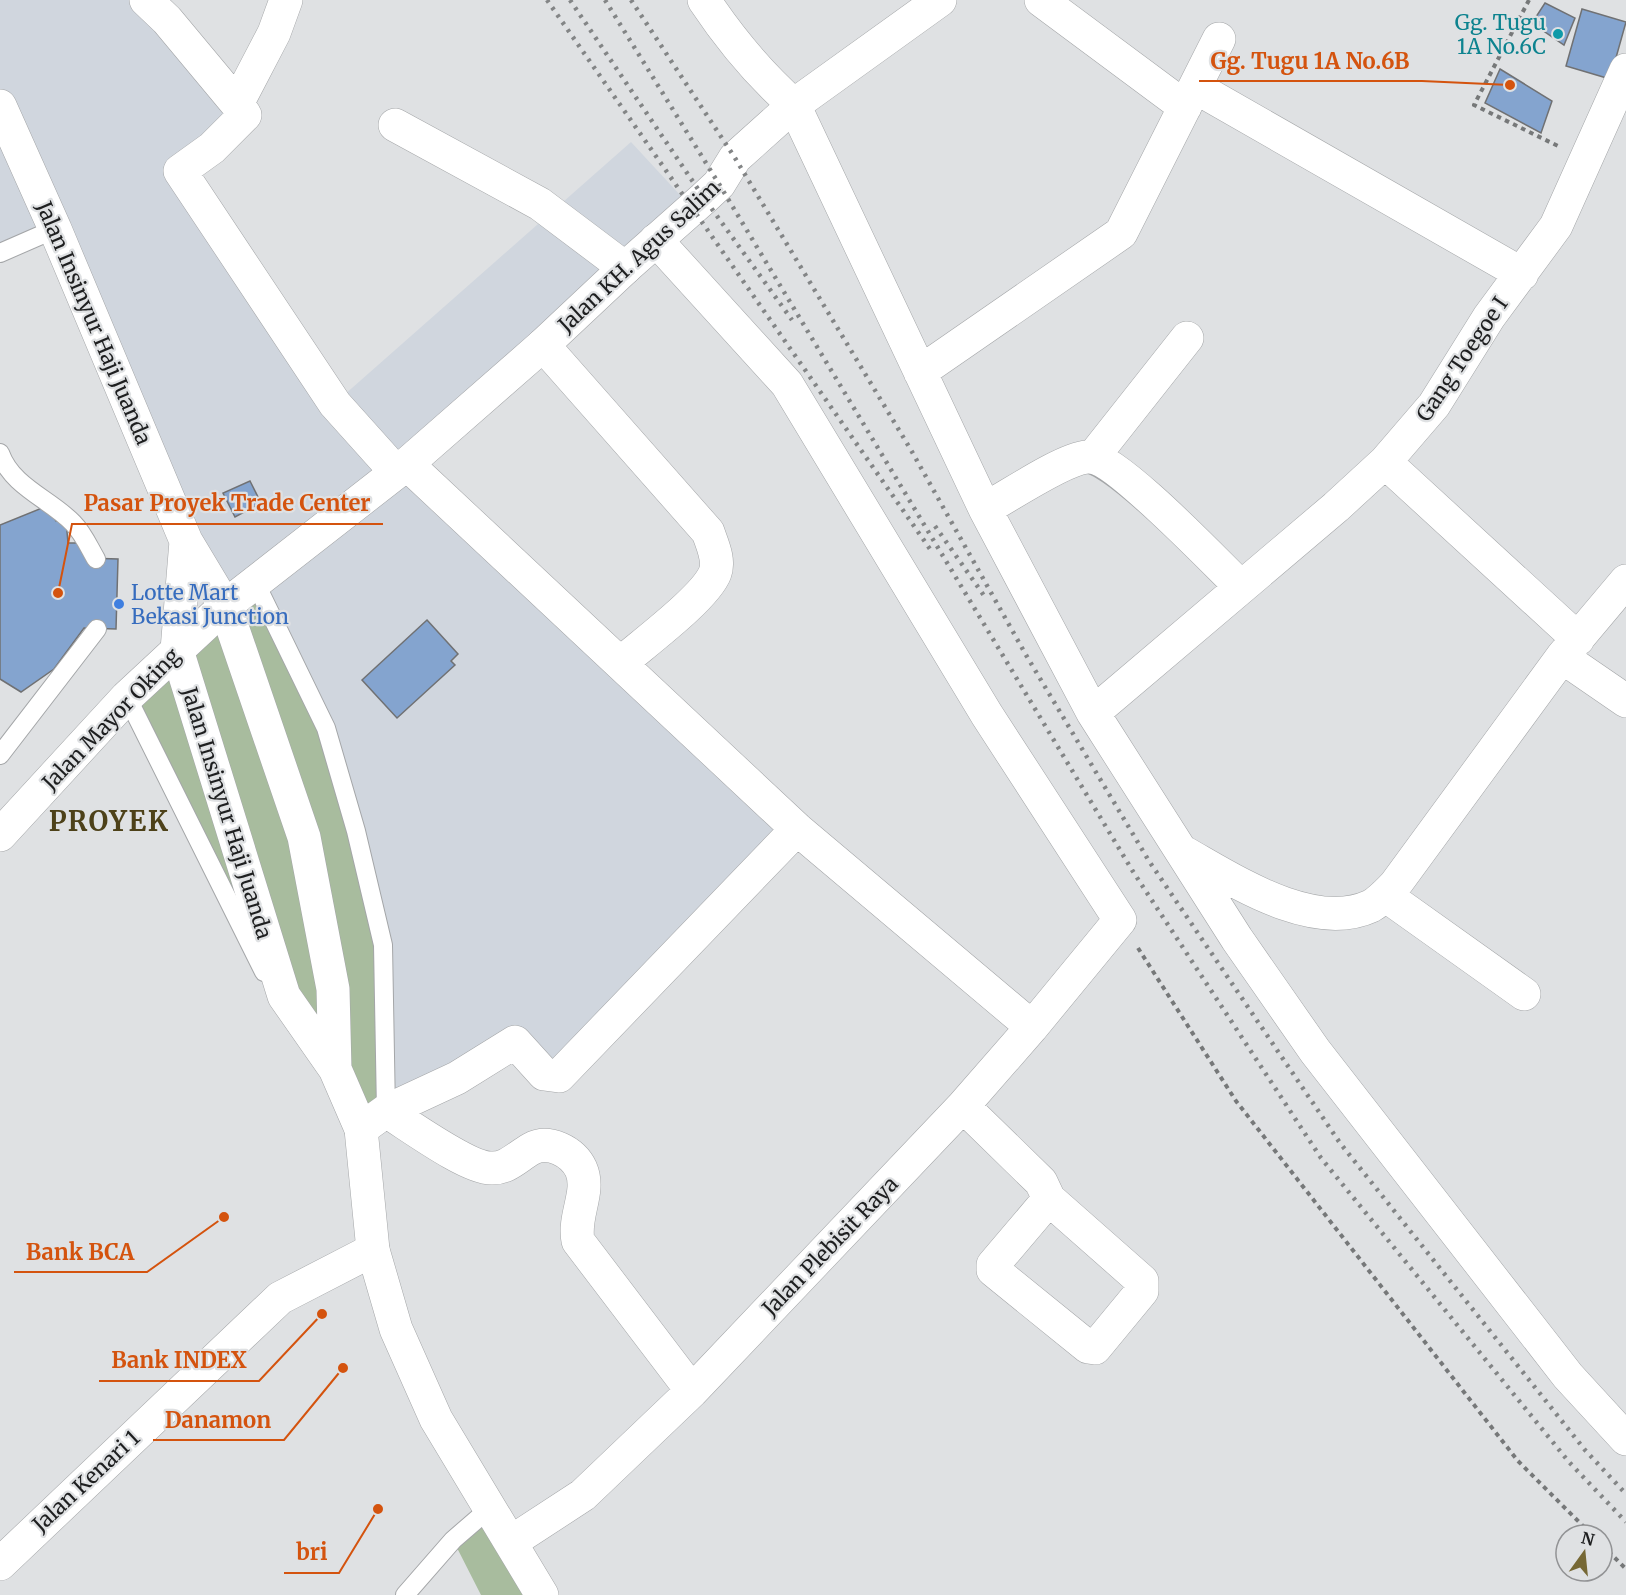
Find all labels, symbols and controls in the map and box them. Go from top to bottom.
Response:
place label: Gg. Tugu 1A No.6C [1455,9,1546,60]
marker: Gg. Tugu 1A No.6C [1551,27,1565,41]
callout: Gg. Tugu 1A No.6B [1199,41,1422,81]
text: Gg. Tugu 1A No.6B [1211,47,1409,75]
street label: Jalan KH. Agus Salim [552,174,726,339]
street label: Jalan Insinyur Haji Juanda [30,196,158,449]
street label: Gang Toegoe I [1410,291,1514,427]
callout: Pasar Proyek Trade Center [72,484,383,524]
text: Pasar Proyek Trade Center [83,489,371,517]
place label: Lotte Mart Bekasi Junction [131,579,289,630]
marker: Lotte Mart Bekasi Junction [112,597,126,611]
street label: Jalan Mayor Oking [36,642,186,796]
street label: Jalan Insinyur Haji Juanda [176,683,278,942]
district label: PROYEK [49,804,169,838]
street label: Jalan Plebisit Raya [756,1171,904,1322]
callout: Bank BCA [14,1232,147,1272]
text: Bank BCA [26,1238,135,1266]
callout: Bank INDEX [99,1341,259,1381]
text: Bank INDEX [111,1346,247,1374]
callout: Danamon [153,1400,284,1440]
text: Danamon [165,1406,271,1434]
street label: Jalan Kenari 1 [26,1424,145,1538]
north arrow [1554,1523,1614,1583]
text: N [1579,1527,1597,1550]
callout: bri [284,1533,339,1573]
text: bri [296,1538,328,1566]

